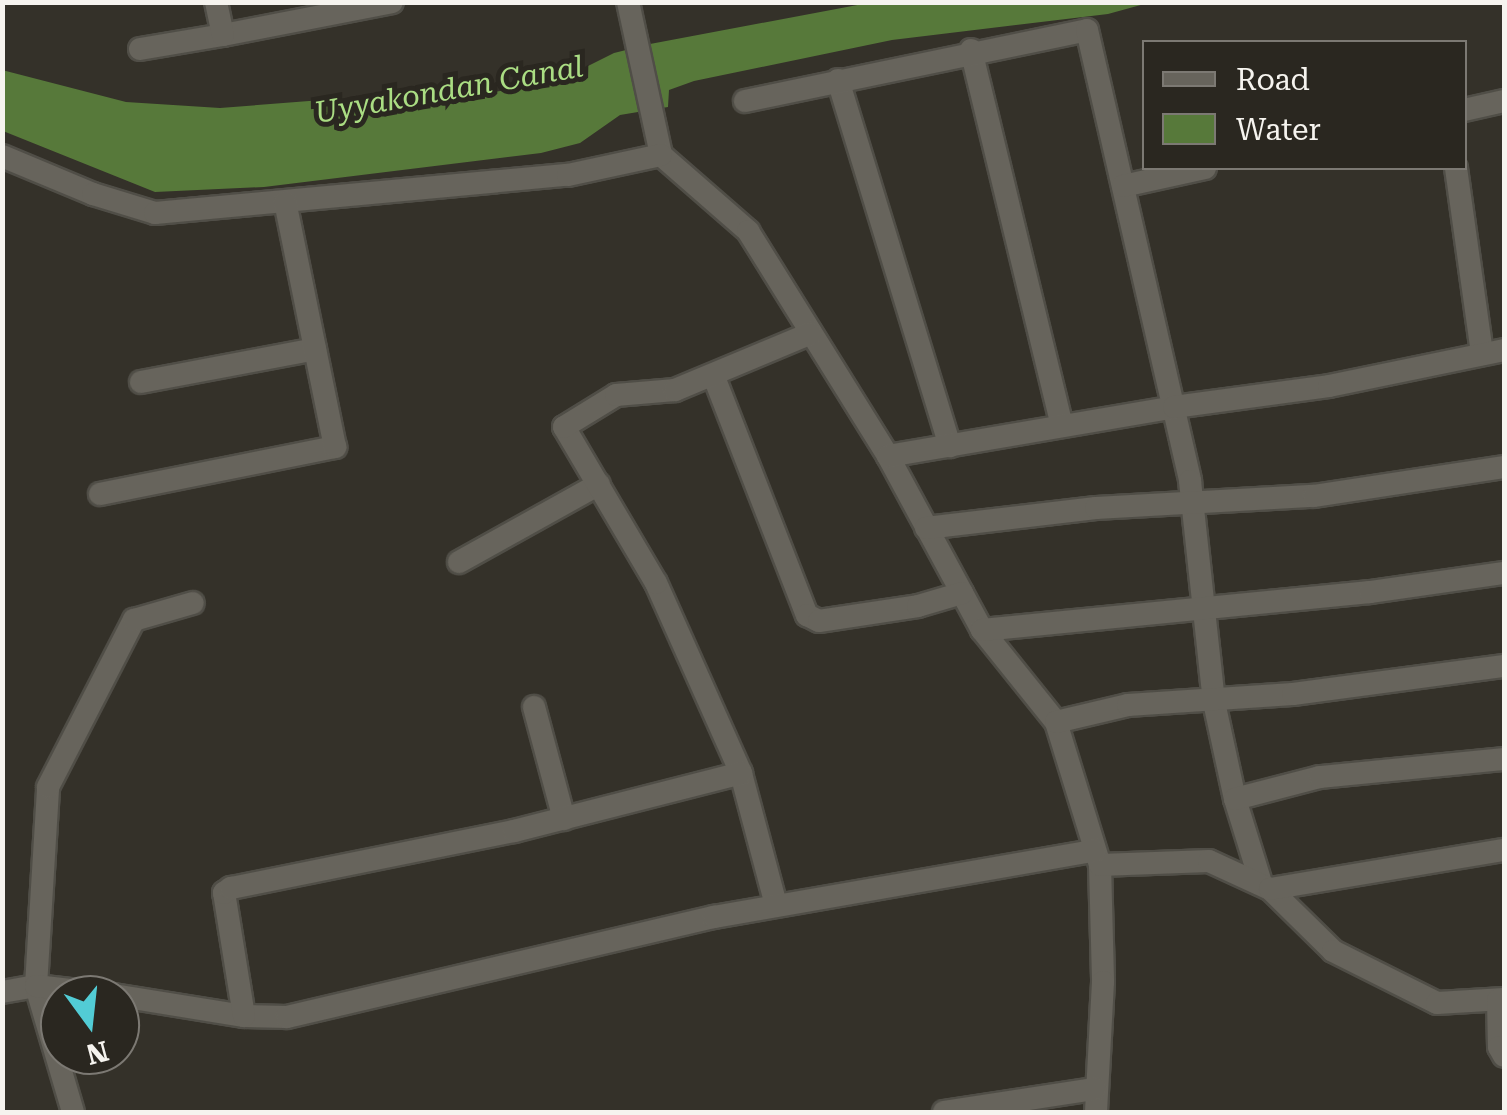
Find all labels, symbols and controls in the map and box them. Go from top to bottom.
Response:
legend [1142,40,1467,170]
water label: Uyyakondan Canal [312,49,586,131]
text: Road [1236,62,1310,97]
text: Water [1236,112,1321,147]
north arrow [40,975,140,1075]
text: N [83,1034,112,1071]

